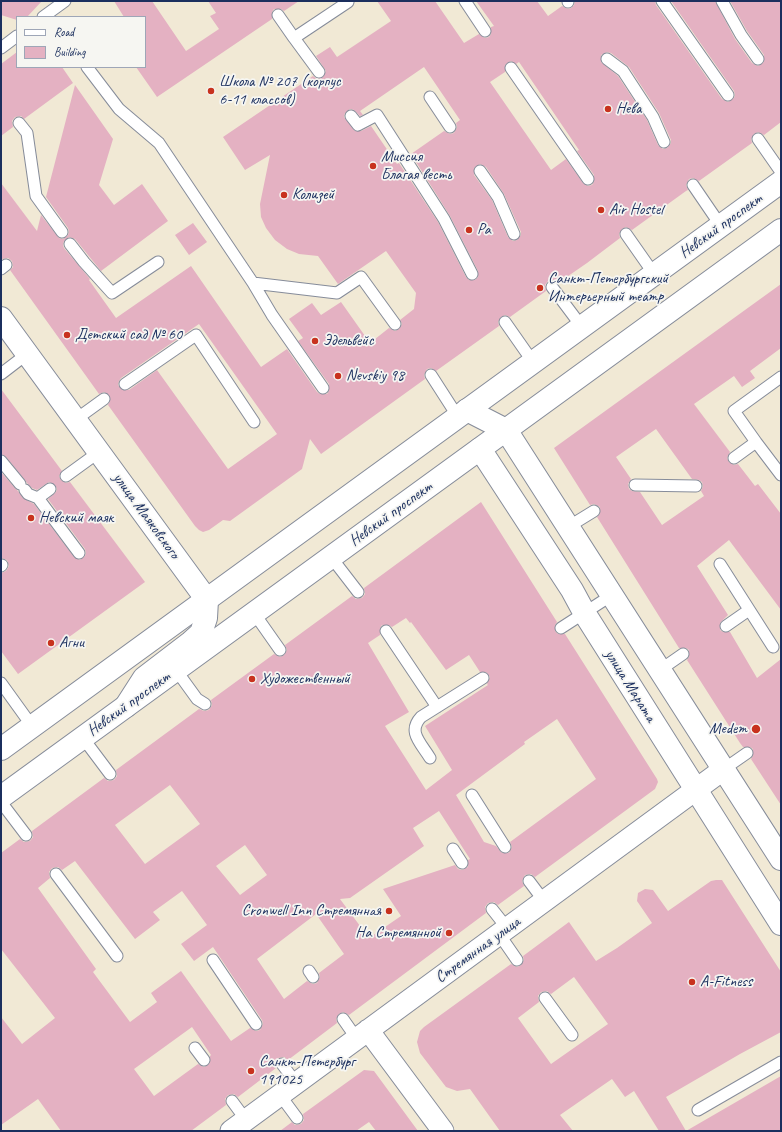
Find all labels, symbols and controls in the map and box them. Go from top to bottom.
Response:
legend [16,16,146,68]
text: Road [54,24,74,40]
text: Building [54,44,86,60]
place label: Школа № 207 (корпус 6-11 классов) [219,72,341,110]
marker: Школа № 207 (корпус 6-11 классов) [206,86,216,96]
place label: Нева [616,99,641,119]
marker: Нева [603,104,613,114]
place label: Миссия Благая весть [381,147,452,185]
marker: Миссия Благая весть [368,161,378,171]
place label: Колизей [292,185,334,205]
street label: Невский проспект [676,189,766,263]
marker: Колизей [279,190,289,200]
place label: Air Hostel [609,200,663,220]
marker: Air Hostel [596,205,606,215]
place label: Ра [477,220,491,240]
marker: Ра [464,225,474,235]
place label: Санкт-Петербургский Интерьерный театр [548,269,668,307]
marker: Санкт-Петербургский Интерьерный театр [535,283,545,293]
place label: Детский сад № 60 [75,325,182,345]
marker: Детский сад № 60 [62,330,72,340]
place label: Эдельвейс [323,331,374,351]
marker: Эдельвейс [310,336,320,346]
place label: Nevskiy 98 [346,366,404,386]
marker: Nevskiy 98 [333,371,343,381]
street label: улица Маяковского [108,469,184,563]
street label: Невский проспект [346,477,436,551]
place label: Невский маяк [39,508,113,528]
marker: Невский маяк [26,513,36,523]
place label: Агни [59,633,84,653]
marker: Агни [46,638,56,648]
street label: улица Марата [600,646,660,726]
street label: Невский проспект [84,667,174,741]
place label: Художественный [260,669,350,689]
marker: Художественный [247,674,257,684]
place label: Medem [709,719,747,739]
marker: Medem [750,723,762,735]
place label: Cronwell Inn Стремянная [242,901,381,921]
marker: Cronwell Inn Стремянная [384,906,394,916]
street label: Стремянная улица [432,913,524,987]
place label: На Стремянной [355,923,441,943]
marker: На Стремянной [444,928,454,938]
place label: A-Fitness [700,972,752,992]
marker: A-Fitness [687,977,697,987]
place label: Санкт-Петербург 191025 [259,1052,355,1090]
marker: Санкт-Петербург 191025 [246,1066,256,1076]

